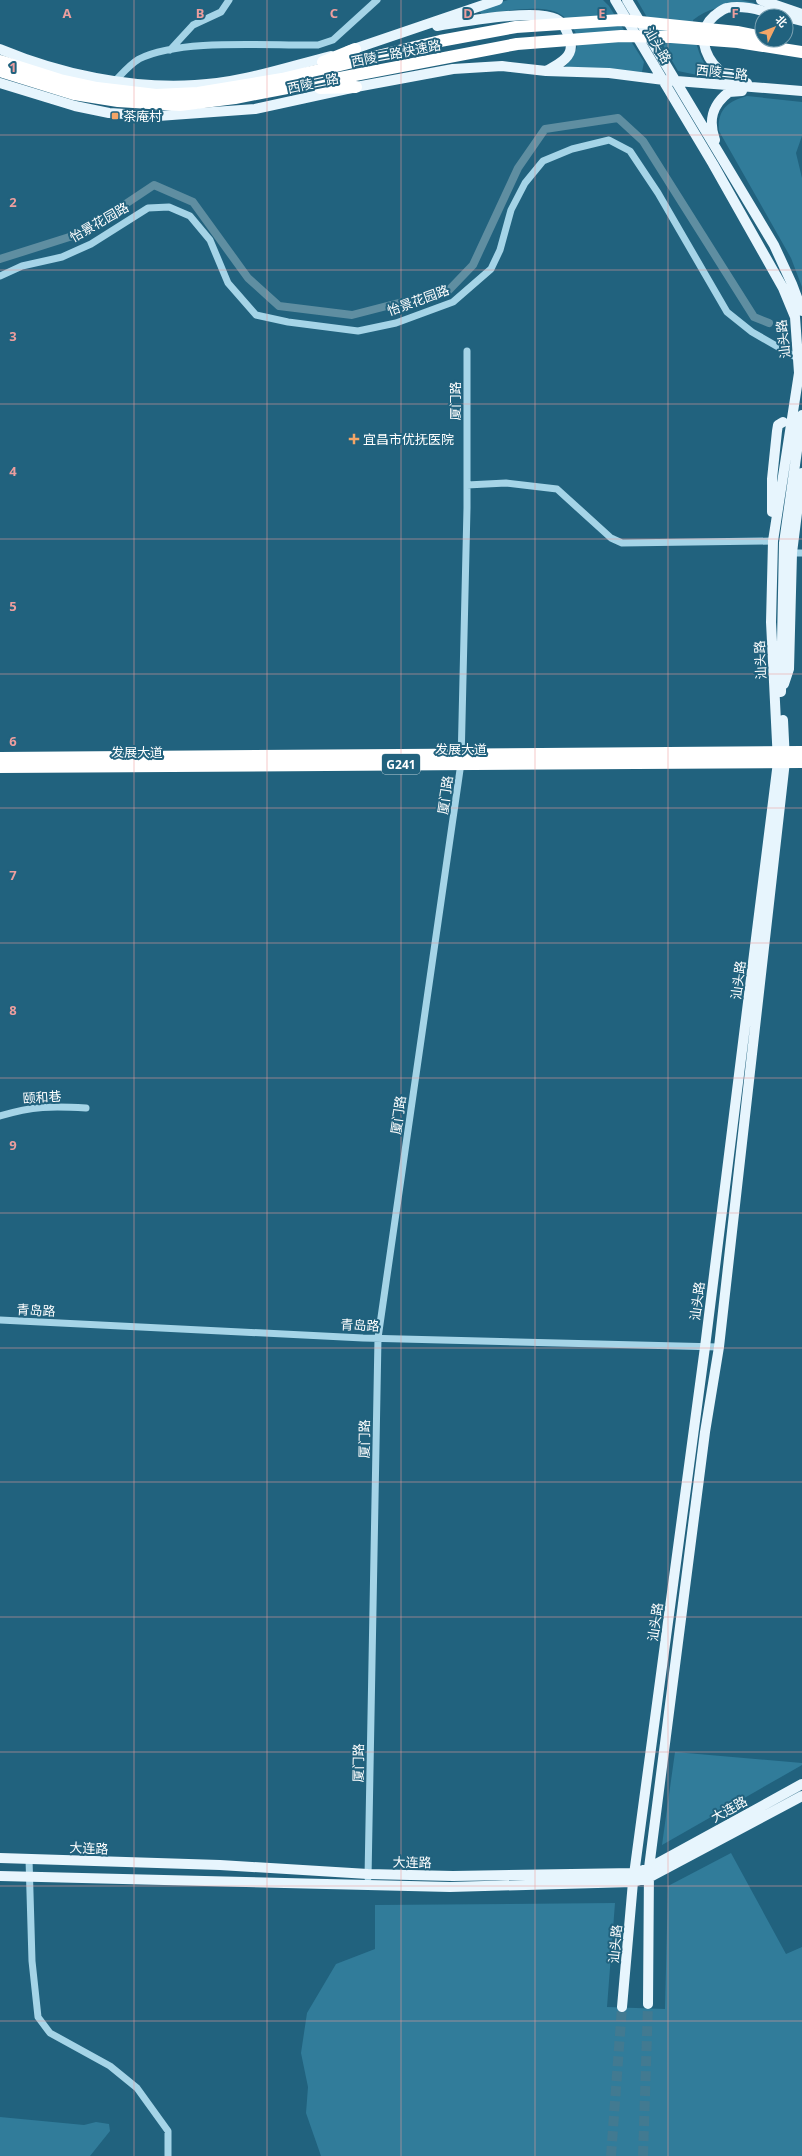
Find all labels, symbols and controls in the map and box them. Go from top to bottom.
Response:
text: A [63,4,72,22]
text: B [196,4,204,22]
text: C [330,4,338,22]
text: D [463,4,473,22]
text: E [598,4,606,22]
text: F [731,4,739,22]
north arrow [754,8,794,48]
text: 北 [772,12,791,30]
street label: 汕头路 [640,24,676,66]
street label: 西陵二路快速路 [350,35,442,71]
text: 1 [9,58,17,76]
street label: 西陵二路 [695,60,749,84]
street label: 西陵二路 [286,69,340,97]
place label: 茶庵村 [123,107,162,125]
marker: 茶庵村 [110,111,120,121]
text: 2 [9,193,17,211]
street label: 怡景花园路 [66,198,132,246]
street label: 怡景花园路 [384,280,452,320]
street label: 汕头路 [772,319,794,359]
text: 3 [9,327,17,345]
street label: 厦门路 [446,381,464,421]
place label: 宜昌市优抚医院 [363,430,454,448]
marker: 宜昌市优抚医院 [348,433,360,445]
text: 4 [9,462,17,480]
text: 5 [9,597,17,615]
street label: 汕头路 [750,640,770,680]
text: 6 [9,732,17,750]
street label: 发展大道 [435,740,487,758]
street label: 发展大道 [111,743,163,761]
road number: G241 [382,754,420,774]
street label: 厦门路 [433,774,457,816]
text: 7 [9,866,17,884]
street label: 汕头路 [727,960,749,1000]
text: 8 [9,1001,17,1019]
street label: 颐和巷 [22,1087,62,1107]
street label: 厦门路 [386,1094,410,1136]
text: 9 [9,1136,17,1154]
street label: 汕头路 [686,1281,708,1321]
street label: 青岛路 [16,1300,56,1320]
street label: 青岛路 [340,1315,380,1335]
street label: 厦门路 [355,1419,373,1459]
street label: 汕头路 [643,1601,667,1643]
street label: 厦门路 [349,1743,367,1783]
street label: 大连路 [708,1792,750,1826]
street label: 大连路 [69,1838,109,1858]
street label: 大连路 [392,1853,432,1871]
street label: 汕头路 [604,1924,626,1964]

